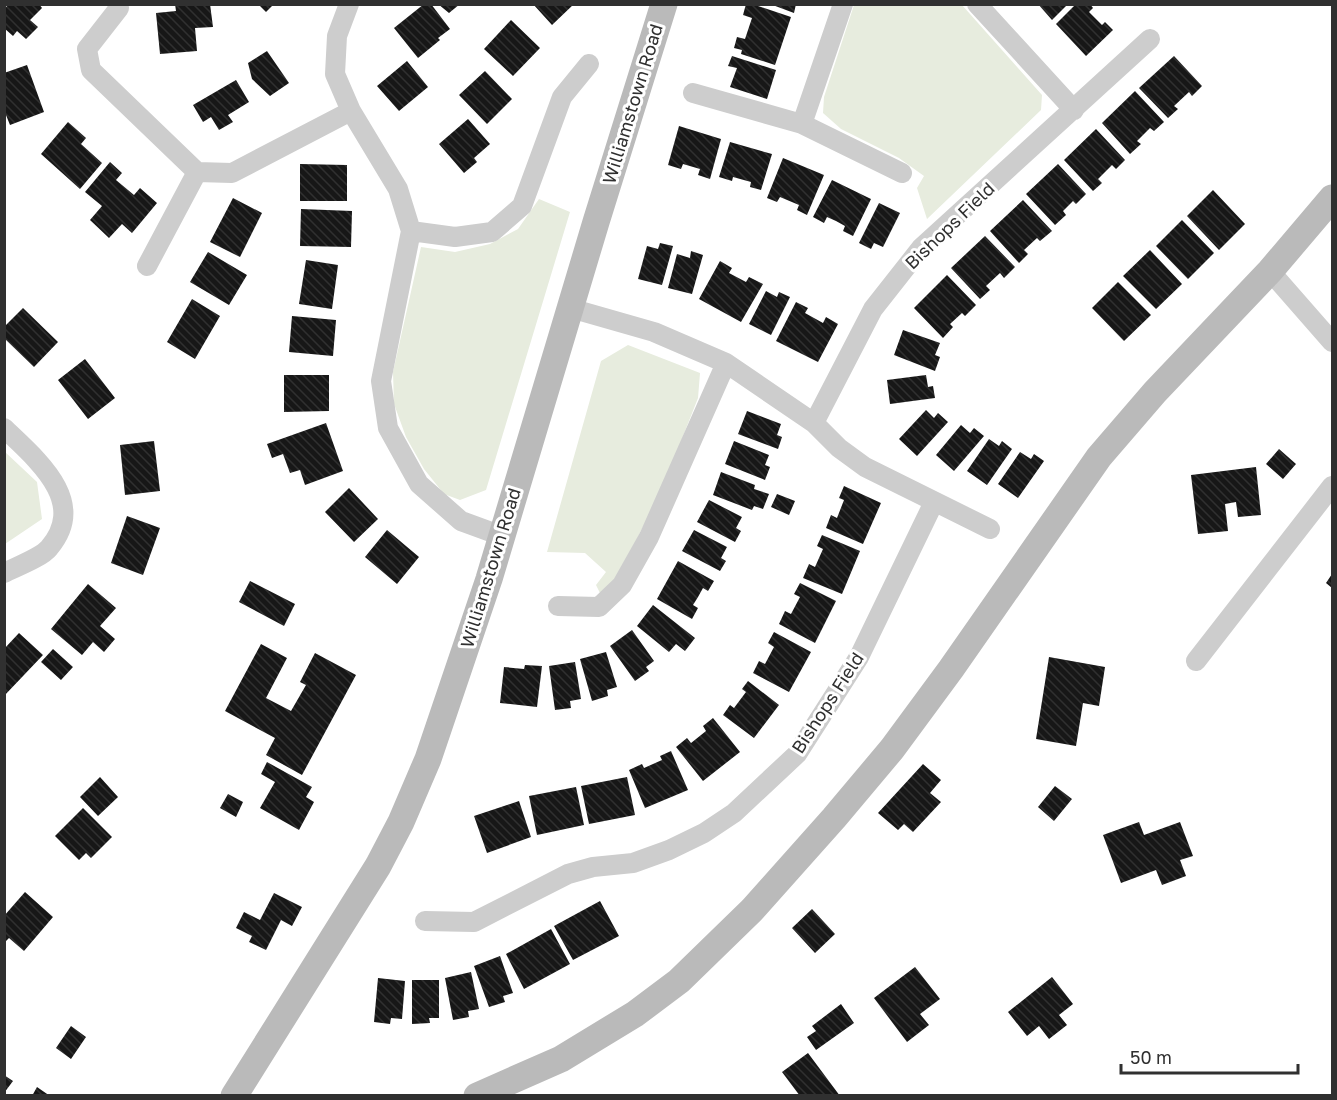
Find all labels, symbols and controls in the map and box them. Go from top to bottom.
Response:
street label: Williamstown Road [597,21,667,186]
street label: Bishops Field [900,177,999,273]
street label: Williamstown Road [455,485,525,650]
street label: Bishops Field [786,648,868,757]
scale bar [1121,1037,1298,1075]
text: 50 m [1130,1046,1172,1068]

